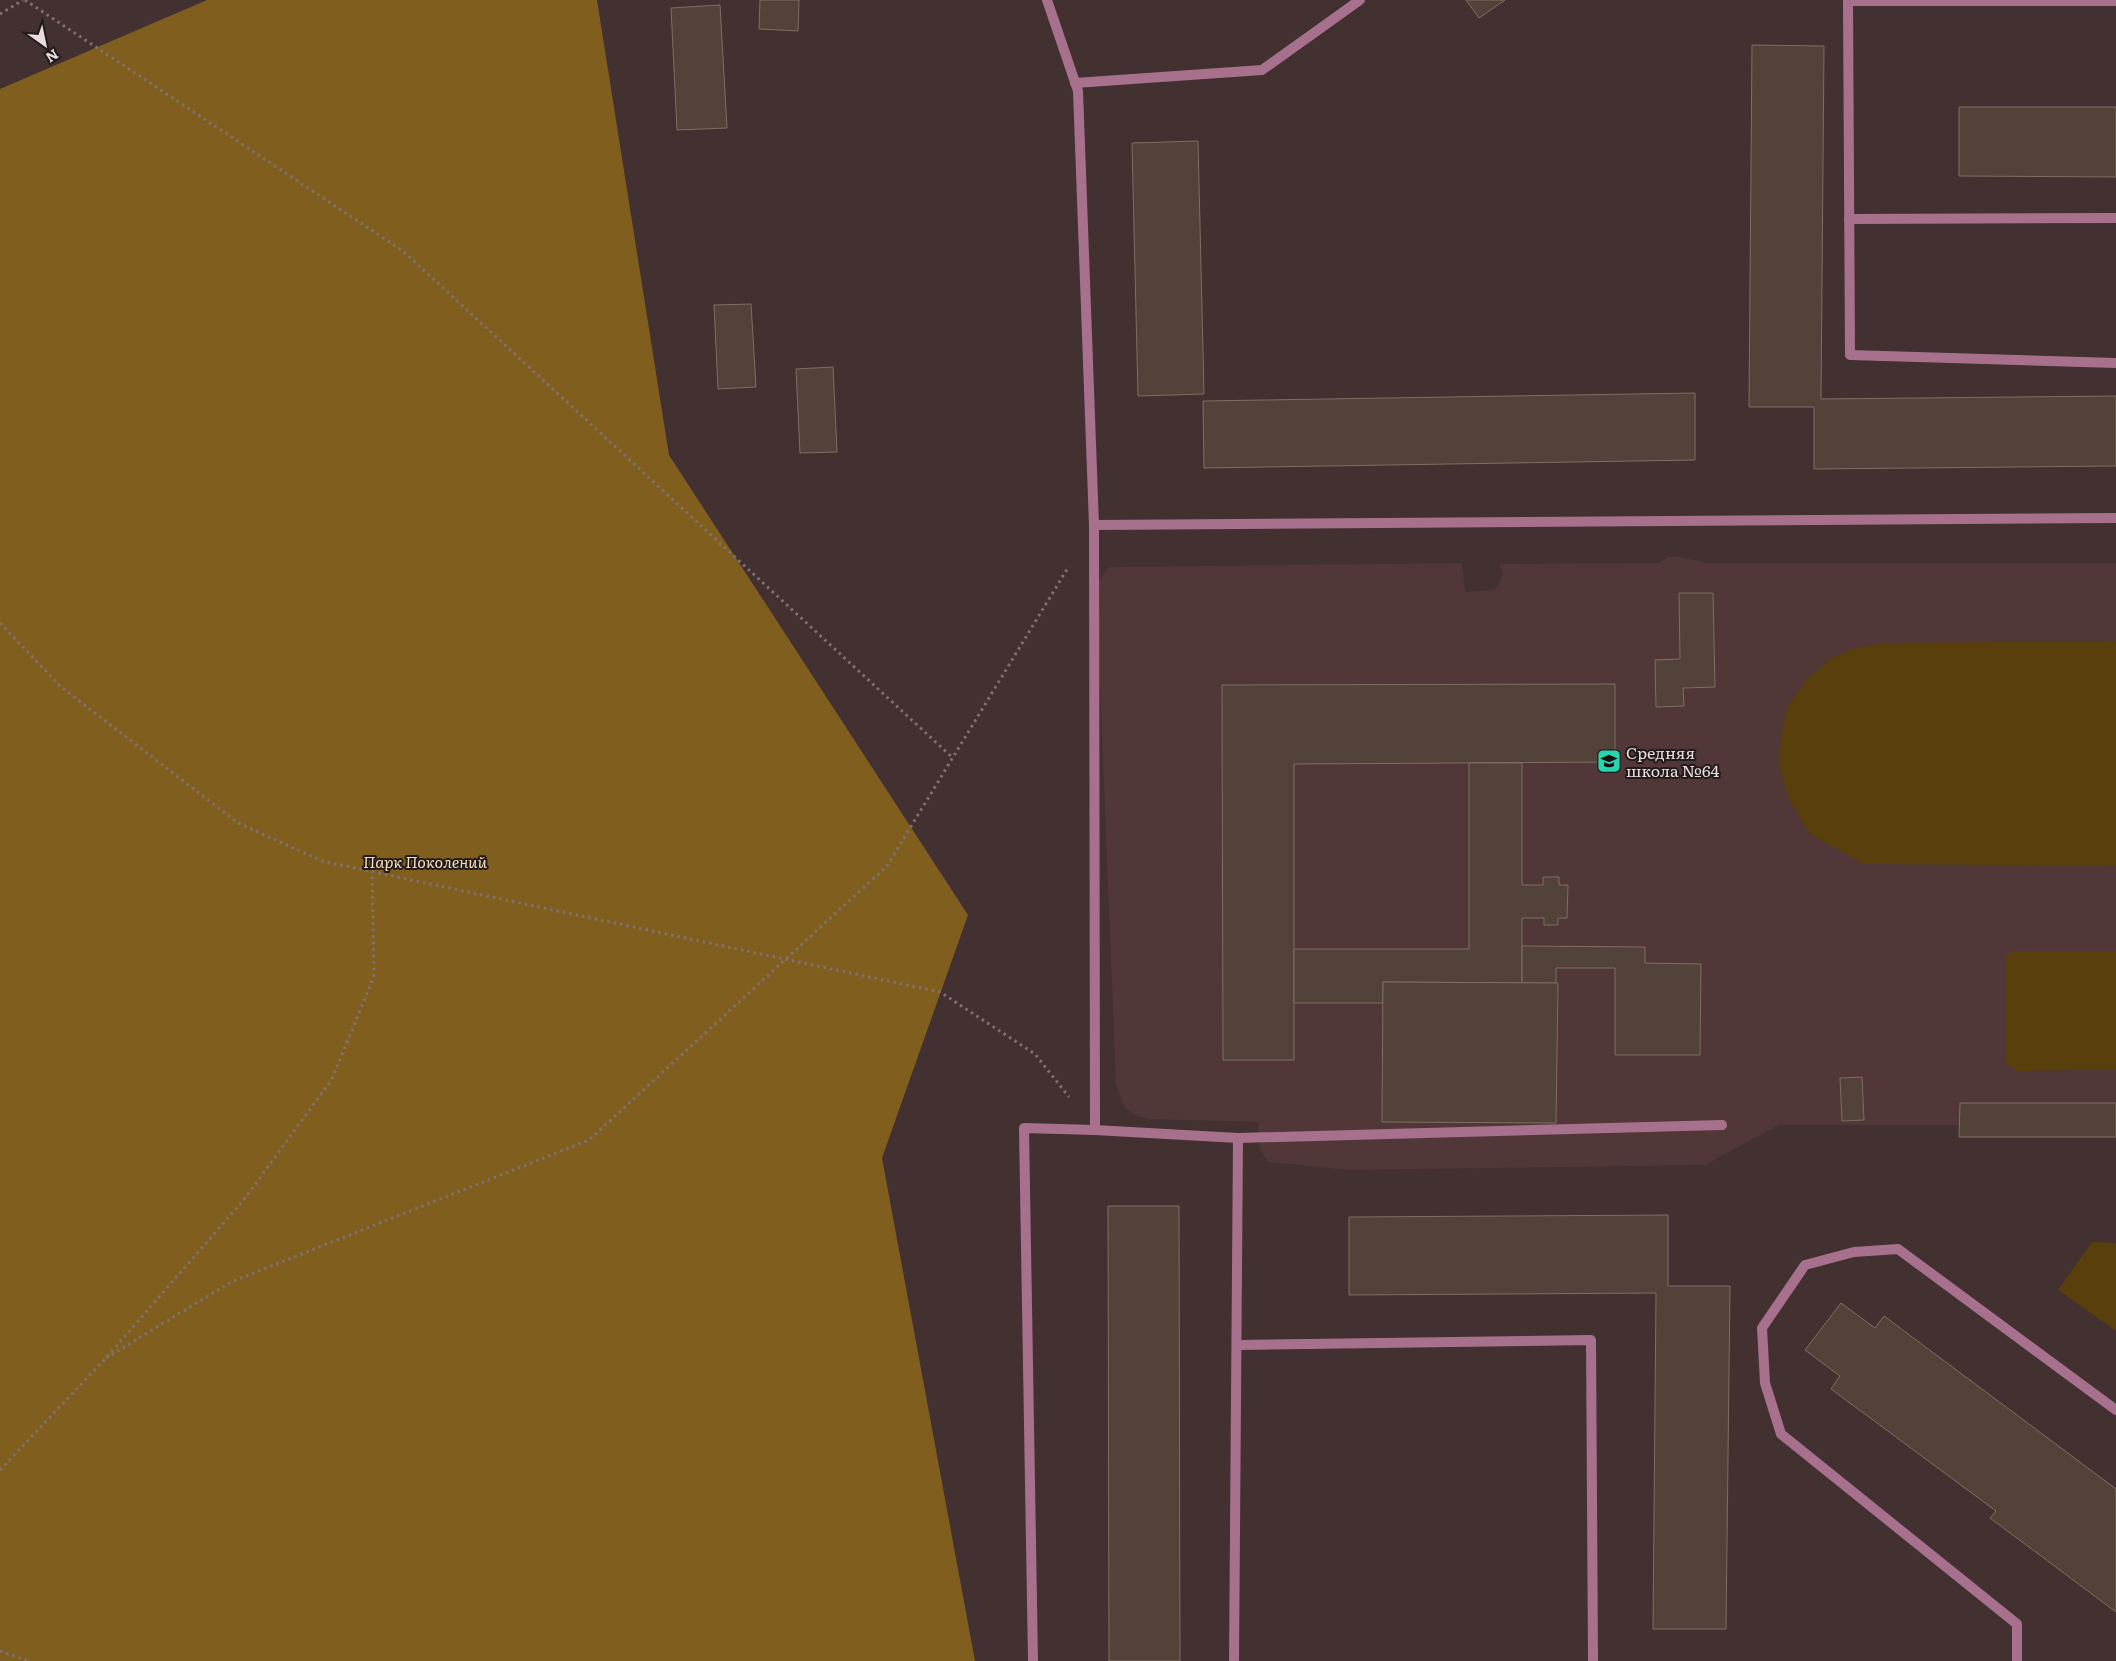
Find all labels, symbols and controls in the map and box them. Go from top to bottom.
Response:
north arrow [20,20,70,70]
text: N [42,45,63,68]
place label: Средняя школа №64 [1626,740,1720,782]
school or university icon: Средняя школа №64 [1596,748,1622,774]
park label: Парк Поколений [363,849,487,873]

